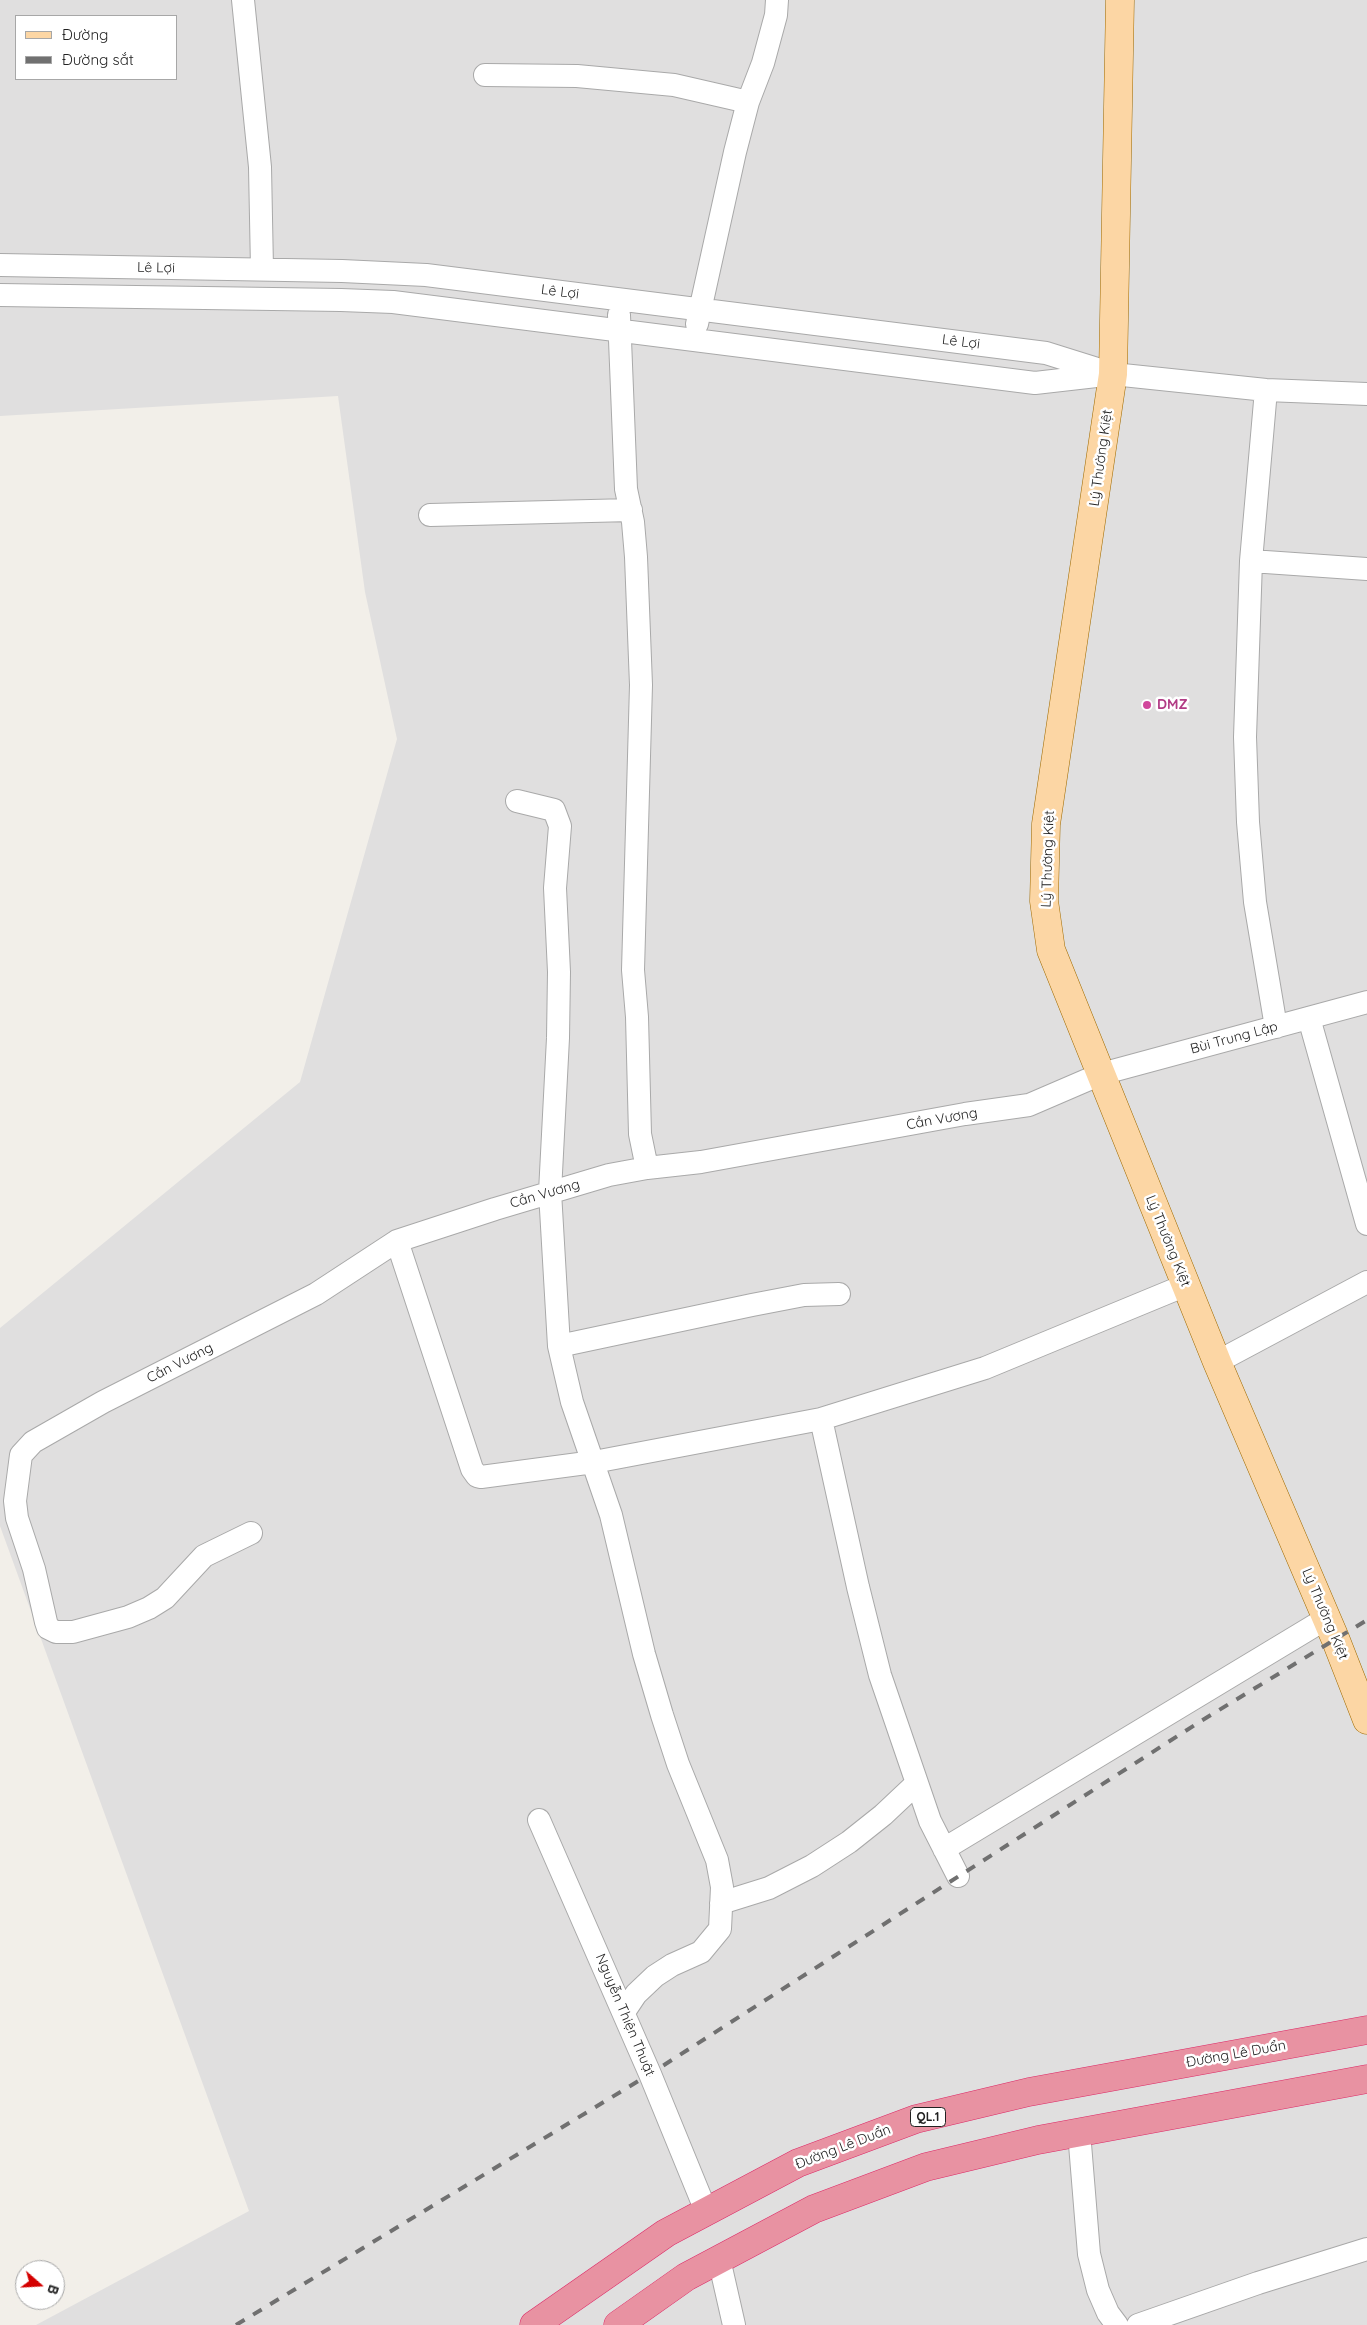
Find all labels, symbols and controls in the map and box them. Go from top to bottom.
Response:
legend [15,15,178,80]
text: Đường [62,25,108,44]
text: Đường sắt [62,50,134,69]
street label: Lê Lợi [137,259,175,277]
street label: Lê Lợi [540,281,580,303]
street label: Lê Lợi [941,331,981,353]
street label: Lý Thường Kiệt [1086,409,1116,507]
place label: DMZ [1157,697,1188,713]
marker: DMZ [1141,699,1153,711]
street label: Lý Thường Kiệt [1038,810,1058,908]
street label: Bùi Trung Lập [1188,1018,1280,1058]
street label: Cần Vương [905,1104,979,1134]
street label: Cần Vương [508,1176,582,1212]
street label: Lý Thường Kiệt [1142,1193,1194,1289]
street label: Cần Vương [144,1339,216,1387]
street label: Lý Thường Kiệt [1298,1566,1352,1662]
street label: Nguyễn Thiện Thuật [592,1951,658,2079]
street label: Đường Lê Duẩn [1185,2037,1287,2071]
road number: QL.1 [910,2108,946,2126]
street label: Đường Lê Duẩn [793,2121,893,2173]
north arrow [15,2260,65,2310]
text: B [43,2282,63,2297]

